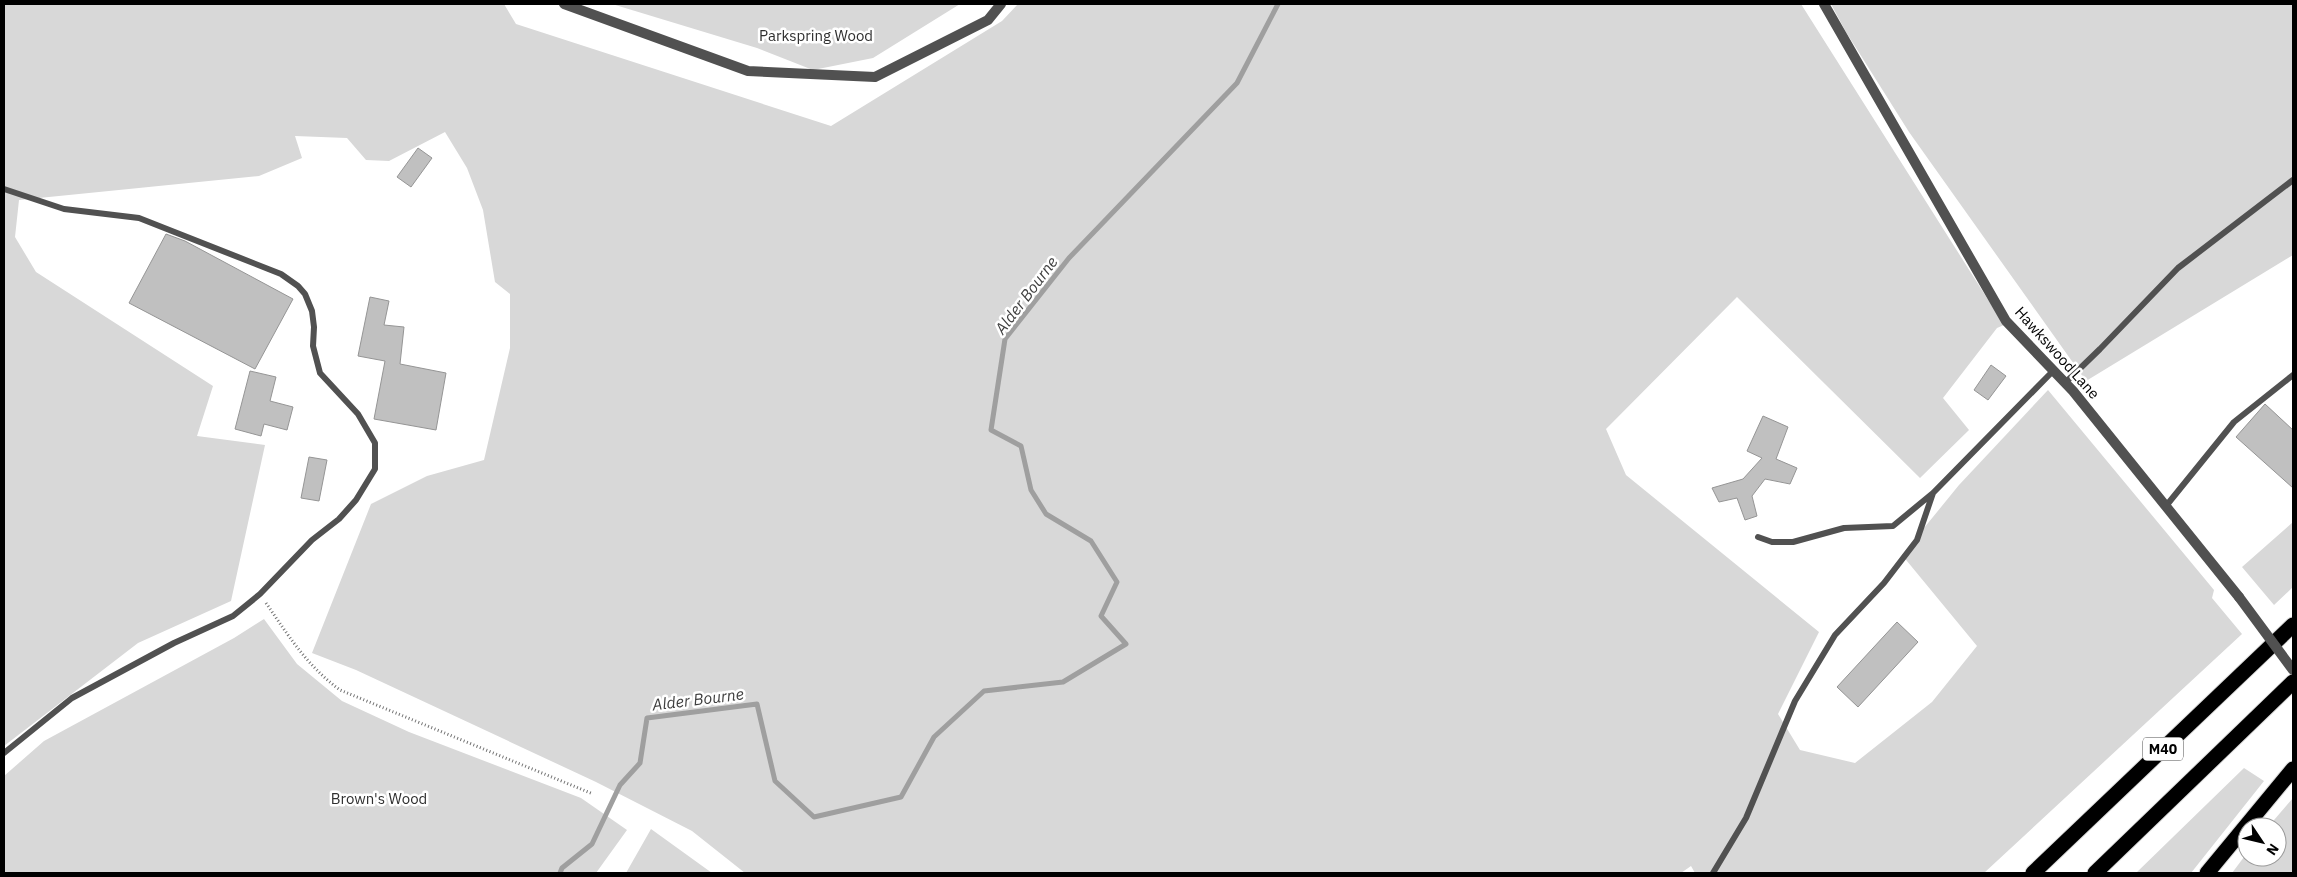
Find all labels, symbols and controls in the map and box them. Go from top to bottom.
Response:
park label: Parkspring Wood [759,26,873,45]
water label: Alder Bourne [990,252,1062,339]
street label: Hawkswood Lane [2011,303,2104,403]
water label: Alder Bourne [650,683,745,715]
road number: M40 [2143,738,2183,761]
park label: Brown's Wood [331,789,427,808]
north arrow [2237,817,2287,867]
text: N [2262,840,2283,859]

